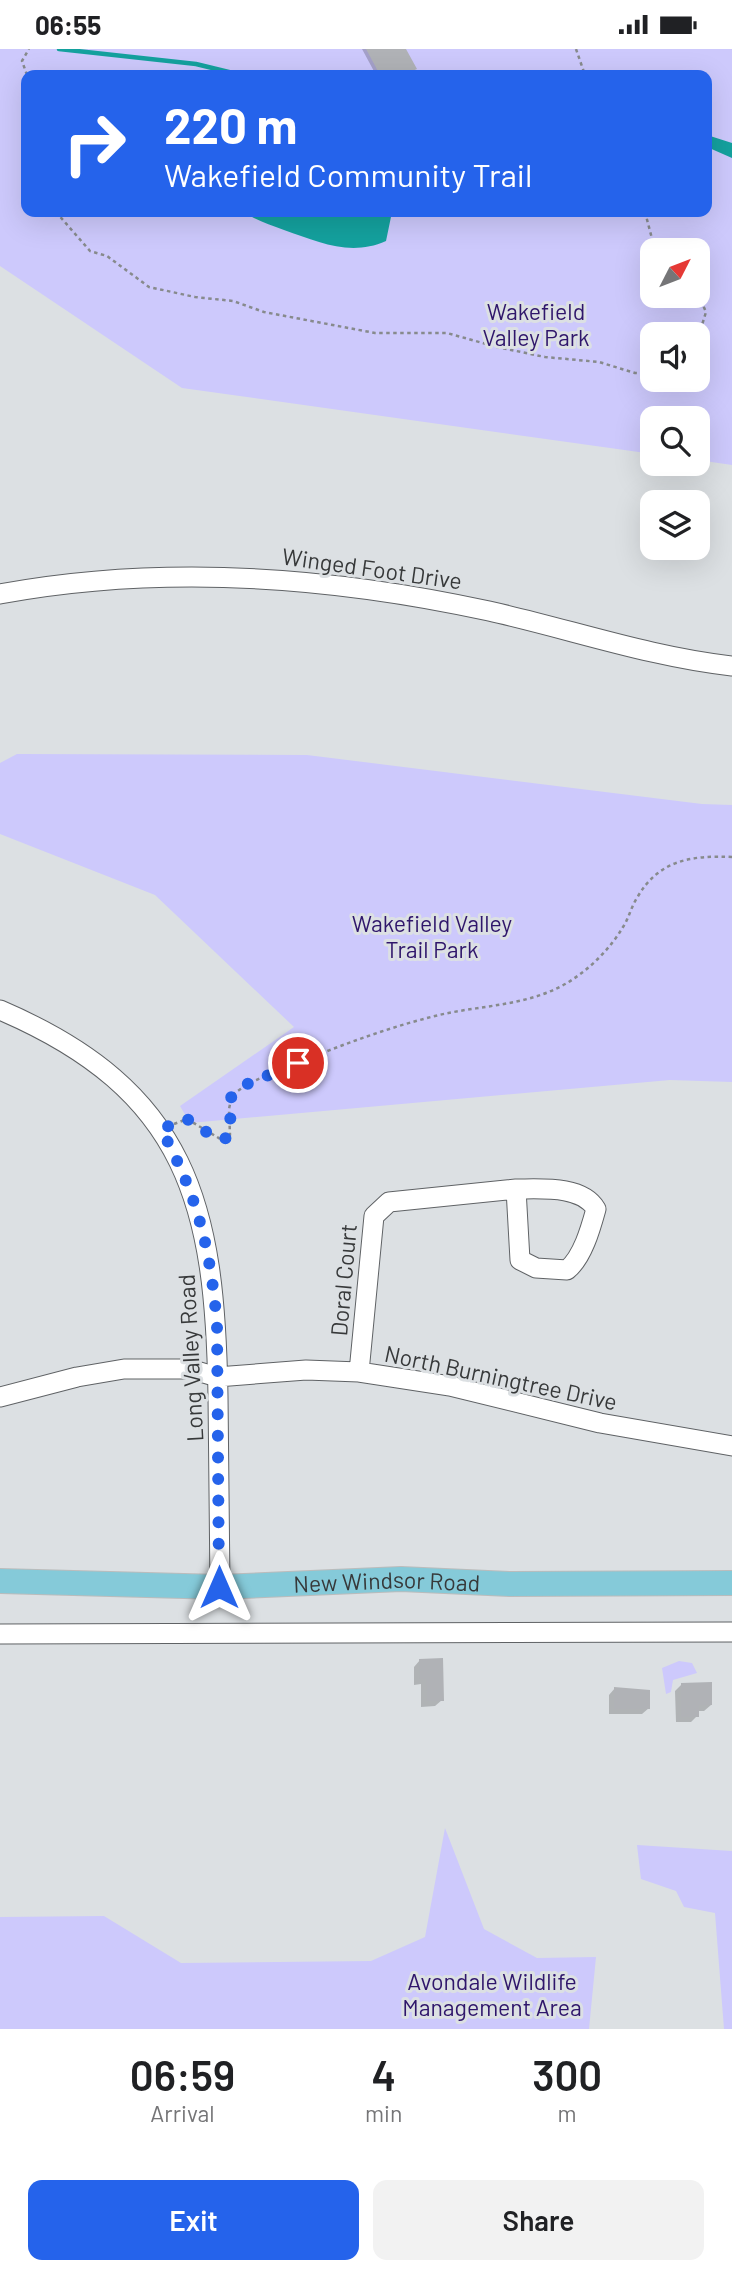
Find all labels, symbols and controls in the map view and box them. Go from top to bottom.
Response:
text: 06:55 [35,9,101,40]
text: 220 m [164,95,298,154]
icon: right [49,98,140,189]
text: Wakefield Community Trail [164,155,532,193]
north arrow [640,238,710,308]
map controls [640,238,710,560]
park label: Wakefield Valley Park [482,297,590,351]
button: sound [640,322,710,392]
button: search [640,406,710,476]
button: layers [640,490,710,560]
street label: Winged Foot Drive [280,542,464,594]
park label: Wakefield Valley Trail Park [352,909,513,963]
pin [268,1033,328,1093]
icon: arrive [279,1044,317,1082]
street label: Doral Court [324,1223,362,1337]
street label: Long Valley Road [172,1274,208,1442]
street label: North Burningtree Drive [382,1339,620,1415]
position arrow [182,1550,256,1624]
street label: New Windsor Road [293,1565,481,1598]
park label: Avondale Wildlife Management Area [402,1967,582,2021]
text: 06:59 [130,2049,235,2099]
text: 4 [371,2049,396,2099]
text: 300 [532,2049,602,2099]
text: Arrival [150,2099,215,2127]
text: min [365,2099,402,2127]
text: m [558,2099,577,2127]
button: Exit [28,2180,359,2260]
button: Share [373,2180,704,2260]

